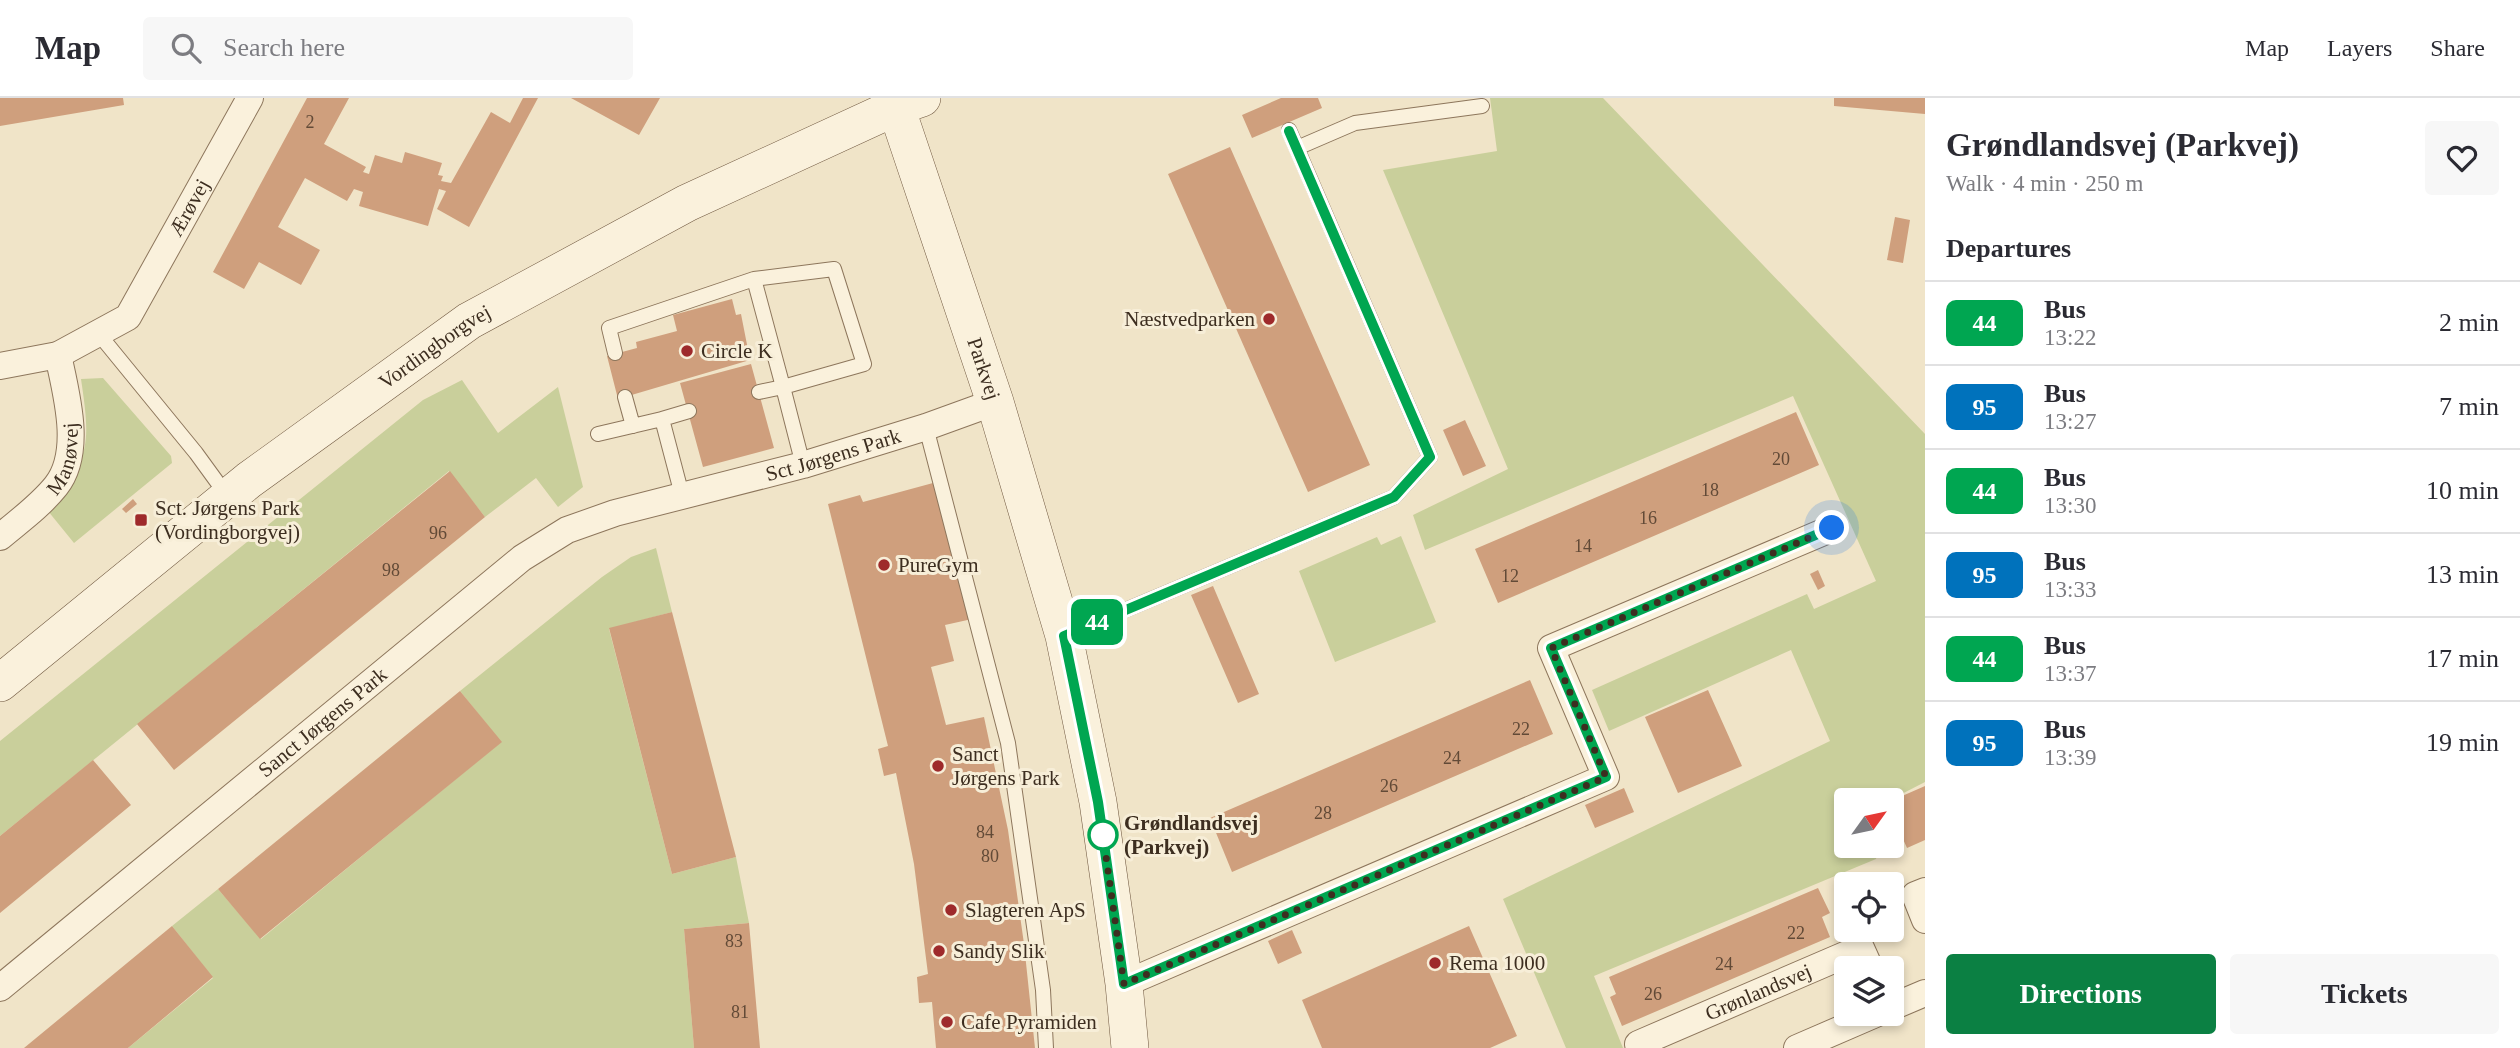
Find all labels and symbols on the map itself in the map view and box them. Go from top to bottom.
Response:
house number: 2 [306,112,315,132]
street label: Ærøvej [163,175,215,240]
street label: Vordingborgvej [374,300,495,394]
place label: Næstvedparken [1124,307,1255,331]
marker: Næstvedparken [1261,311,1277,327]
street label: Parkvej [962,334,1005,403]
place label: Circle K [701,339,773,363]
marker: Circle K [679,343,695,359]
street label: Manøvej [41,422,83,500]
street label: Sct Jørgens Park [763,423,904,486]
house number: 20 [1772,449,1790,469]
house number: 18 [1701,480,1719,500]
place label: Sct. Jørgens Park (Vordingborgvej) [155,496,300,544]
house number: 16 [1639,508,1657,528]
your location [1814,510,1849,545]
marker: Sct. Jørgens Park (Vordingborgvej) [133,512,149,528]
house number: 96 [429,523,447,543]
house number: 14 [1574,536,1592,556]
place label: PureGym [898,553,979,577]
marker: PureGym [876,557,892,573]
house number: 98 [382,560,400,580]
house number: 12 [1501,566,1519,586]
line badge: 44 [1066,599,1128,645]
street label: Sanct Jørgens Park [253,662,392,782]
house number: 22 [1512,719,1530,739]
place label: Sanct Jørgens Park [952,742,1060,790]
house number: 24 [1443,748,1461,768]
marker: Sanct Jørgens Park [930,758,946,774]
house number: 26 [1380,776,1398,796]
north arrow [1834,788,1904,858]
house number: 28 [1314,803,1332,823]
place label: Grøndlandsvej (Parkvej) [1124,811,1258,859]
marker: Grøndlandsvej (Parkvej) [1088,820,1118,850]
house number: 84 [976,822,994,842]
house number: 80 [981,846,999,866]
place label: Slagteren ApS [965,898,1086,922]
marker: Slagteren ApS [943,902,959,918]
house number: 22 [1787,923,1805,943]
house number: 83 [725,931,743,951]
place label: Sandy Slik [953,939,1045,963]
marker: Sandy Slik [931,943,947,959]
place label: Rema 1000 [1449,951,1545,975]
house number: 24 [1715,954,1733,974]
marker: Rema 1000 [1427,955,1443,971]
street label: Grønlandsvej [1701,959,1815,1026]
house number: 26 [1644,984,1662,1004]
house number: 81 [731,1002,749,1022]
place label: Cafe Pyramiden [961,1010,1097,1034]
marker: Cafe Pyramiden [939,1014,955,1030]

